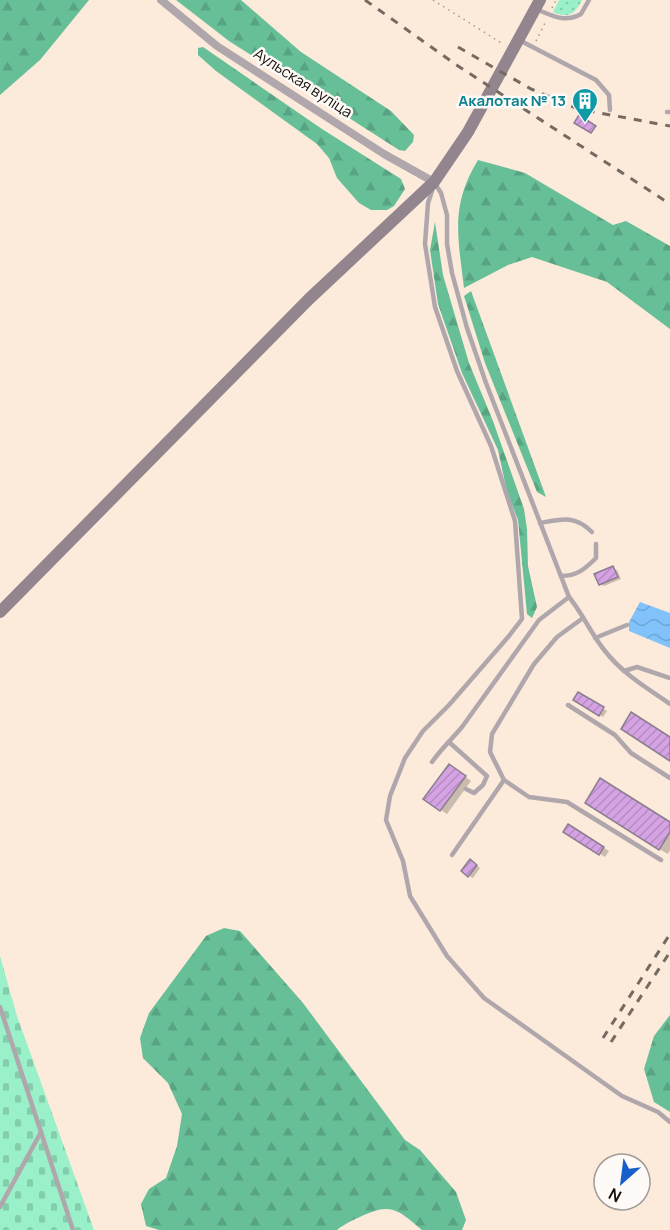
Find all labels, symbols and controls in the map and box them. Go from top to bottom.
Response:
street label: Аульская вуліца [250,43,357,122]
building icon: Акалотак № 13 [570,86,600,124]
place label: Акалотак № 13 [458,90,566,111]
north arrow [592,1152,652,1212]
text: N [605,1183,625,1208]

